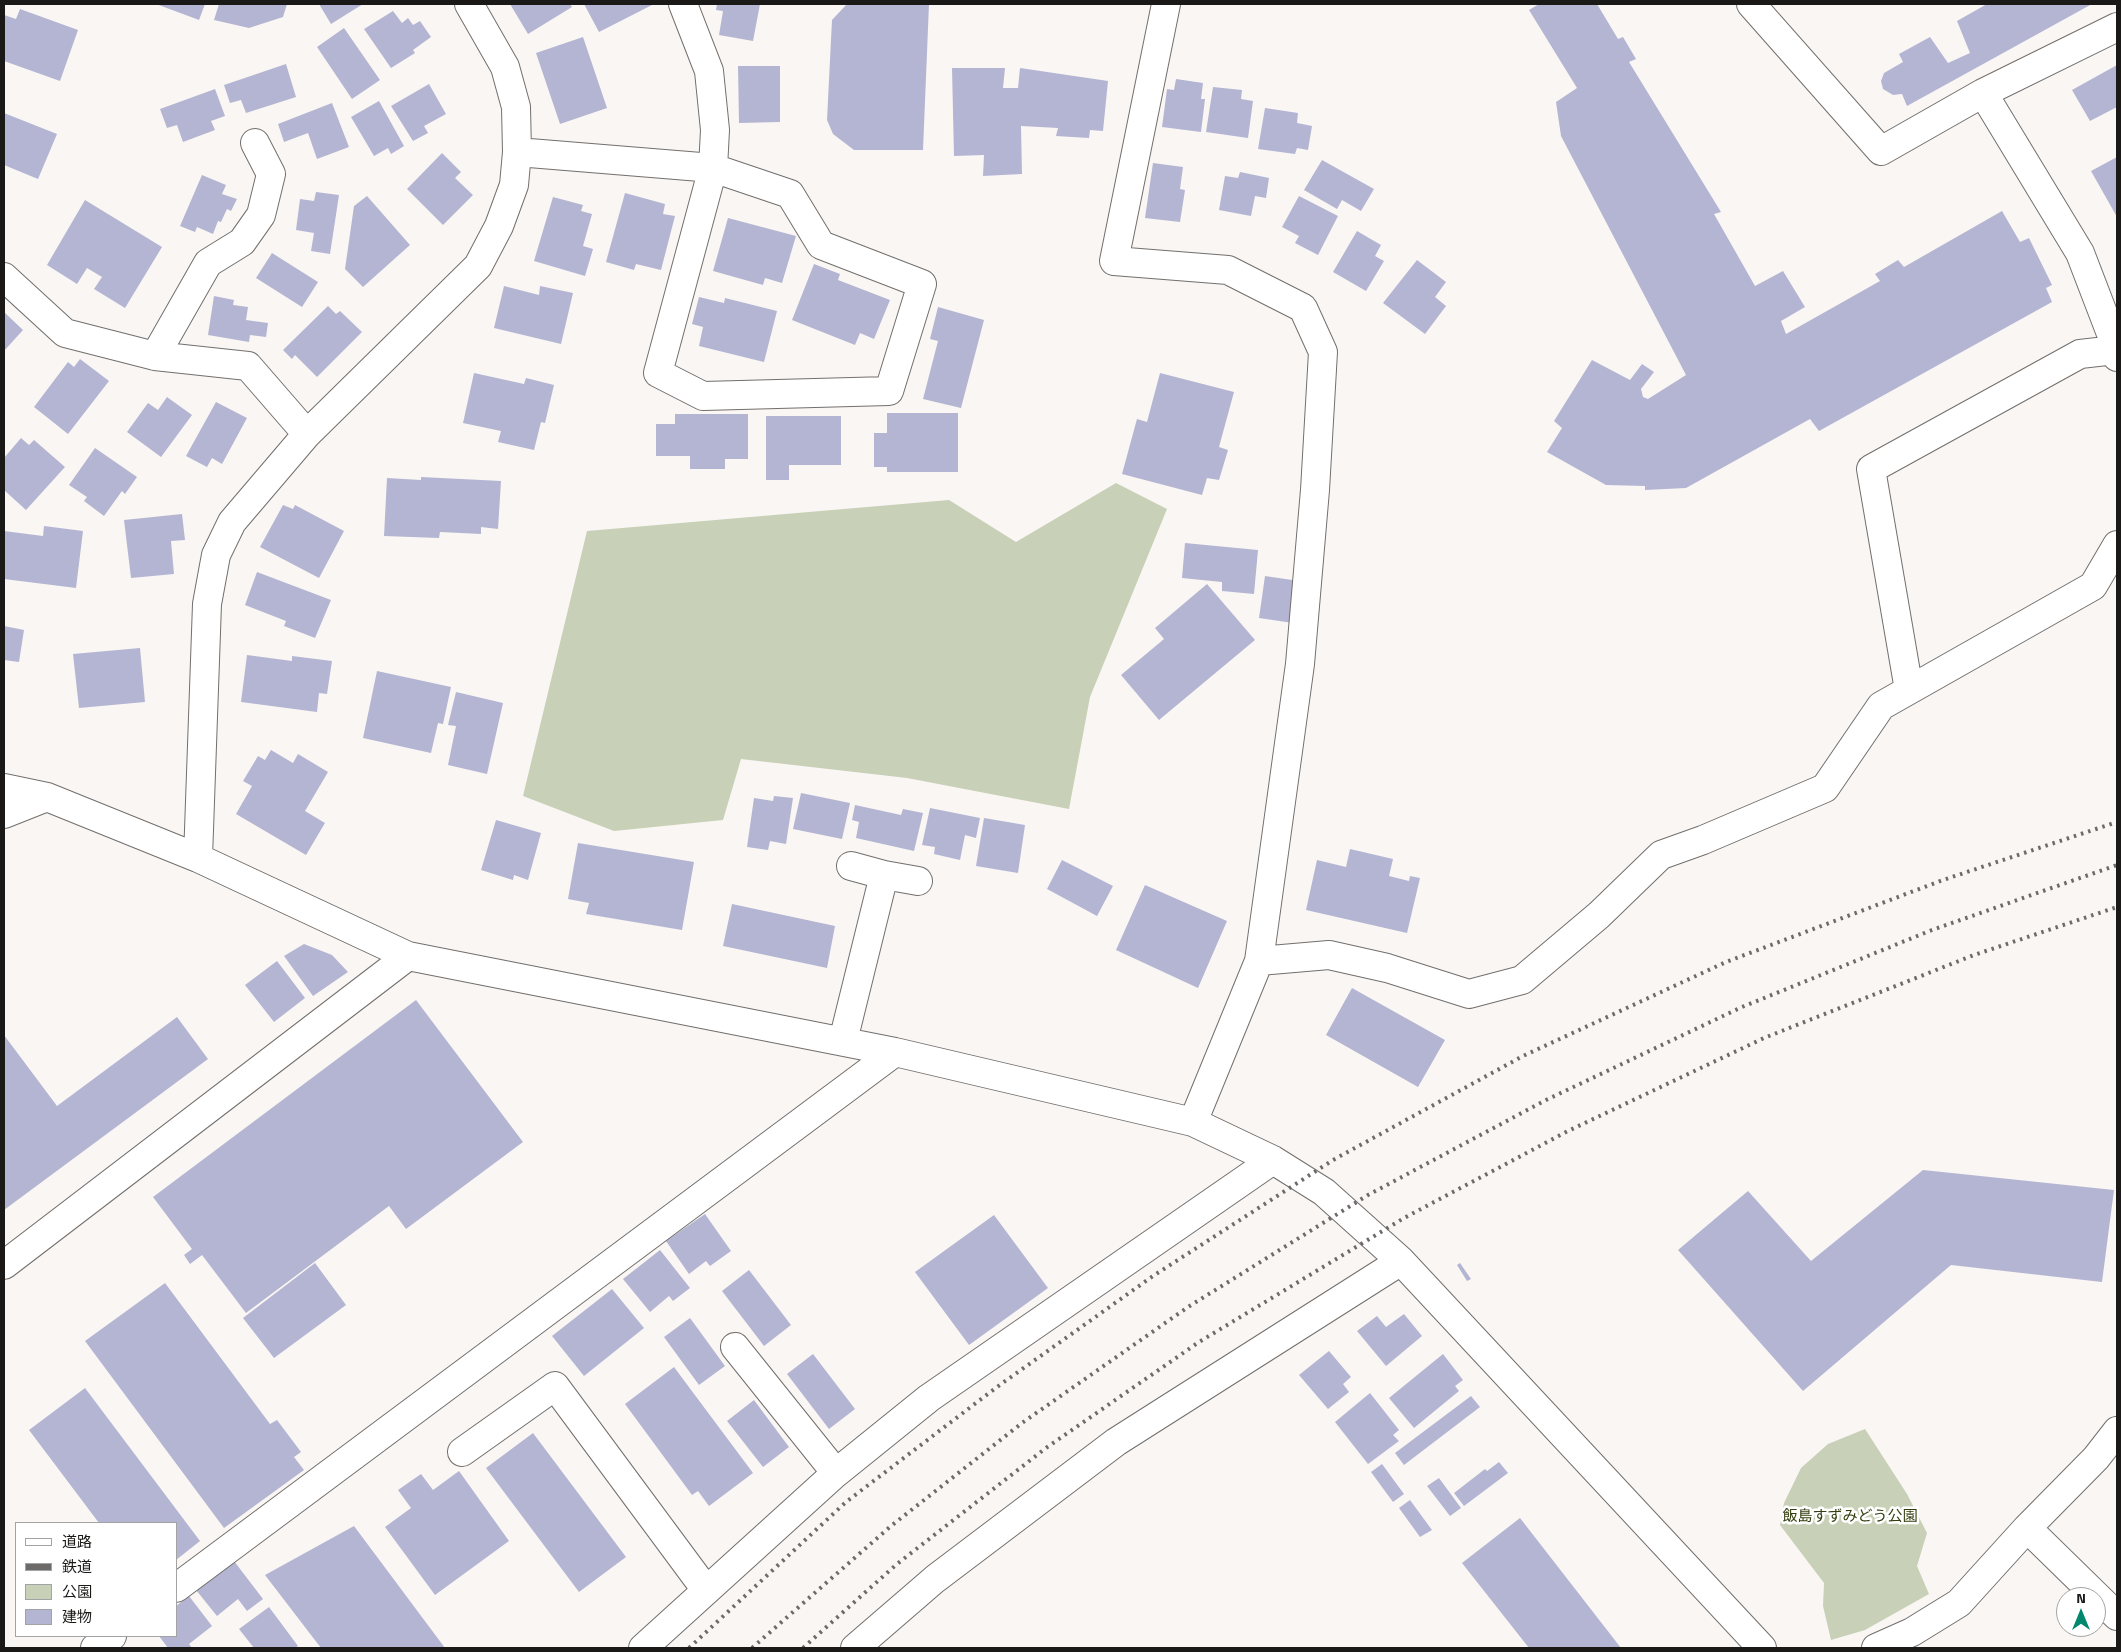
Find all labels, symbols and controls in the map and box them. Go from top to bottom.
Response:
park label: 飯島すずみどう公園 [1783,1508,1917,1526]
legend [15,1522,178,1637]
text: 道路 [62,1530,92,1553]
text: 鉄道 [62,1555,92,1578]
text: 公園 [62,1580,92,1603]
north arrow [2056,1587,2106,1637]
text: N [2076,1587,2086,1608]
text: 建物 [62,1605,92,1628]

